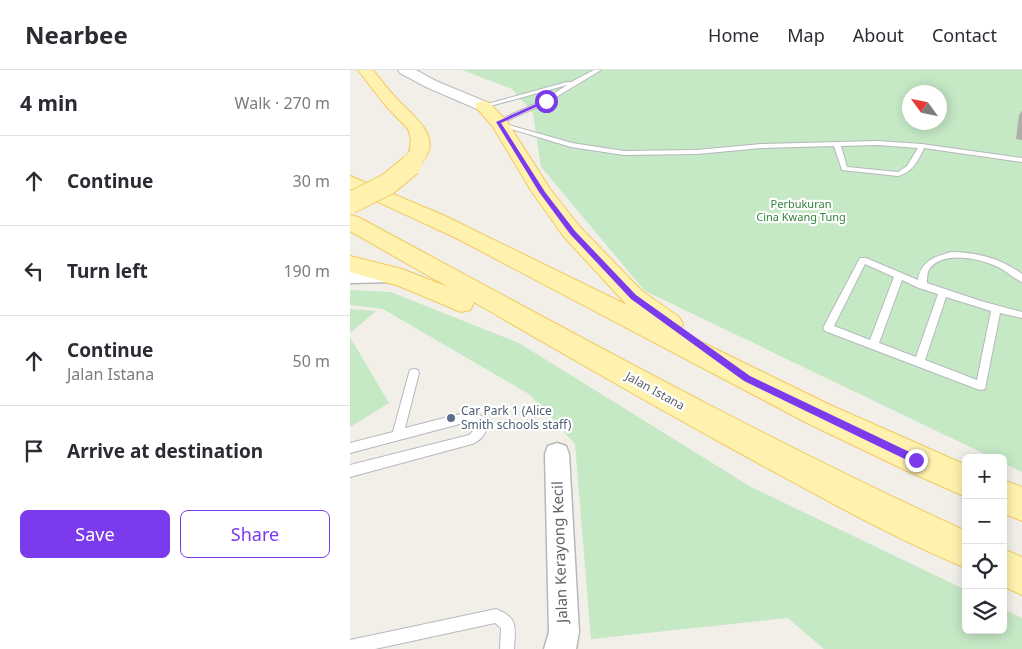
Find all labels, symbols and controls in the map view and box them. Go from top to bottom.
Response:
text: Nearbee [25,18,128,51]
text: Home [708,23,759,47]
text: Map [787,23,825,47]
text: About [853,23,904,47]
text: Contact [932,23,997,47]
north arrow [902,85,947,130]
text: 4 min [20,89,78,117]
route start [535,90,558,113]
text: Walk · 270 m [235,92,330,114]
icon: ahead [20,167,48,195]
text: Continue [67,168,153,194]
text: 30 m [293,170,330,192]
park label: Perbukuran Cina Kwang Tung [756,196,846,224]
icon: left [20,257,48,285]
text: Turn left [67,258,148,284]
text: 190 m [283,260,330,282]
text: Continue [67,337,153,363]
icon: ahead [20,347,48,375]
text: 50 m [293,350,330,372]
text: Jalan Istana [67,363,154,385]
street label: Jalan Istana [622,367,688,414]
place label: Car Park 1 (Alice Smith schools staff) [461,402,572,433]
marker: Car Park 1 (Alice Smith schools staff) [445,412,457,424]
icon: arrive [20,437,48,465]
text: Arrive at destination [67,438,263,464]
route end [905,449,928,472]
map controls [962,454,1007,634]
button: + [962,454,1007,499]
street label: Jalan Kerayong Kecil [547,481,572,625]
button: − [962,499,1007,544]
button: Save [20,510,170,558]
button: Share [180,510,330,558]
button: locate [962,544,1007,589]
button: layers [962,589,1007,634]

